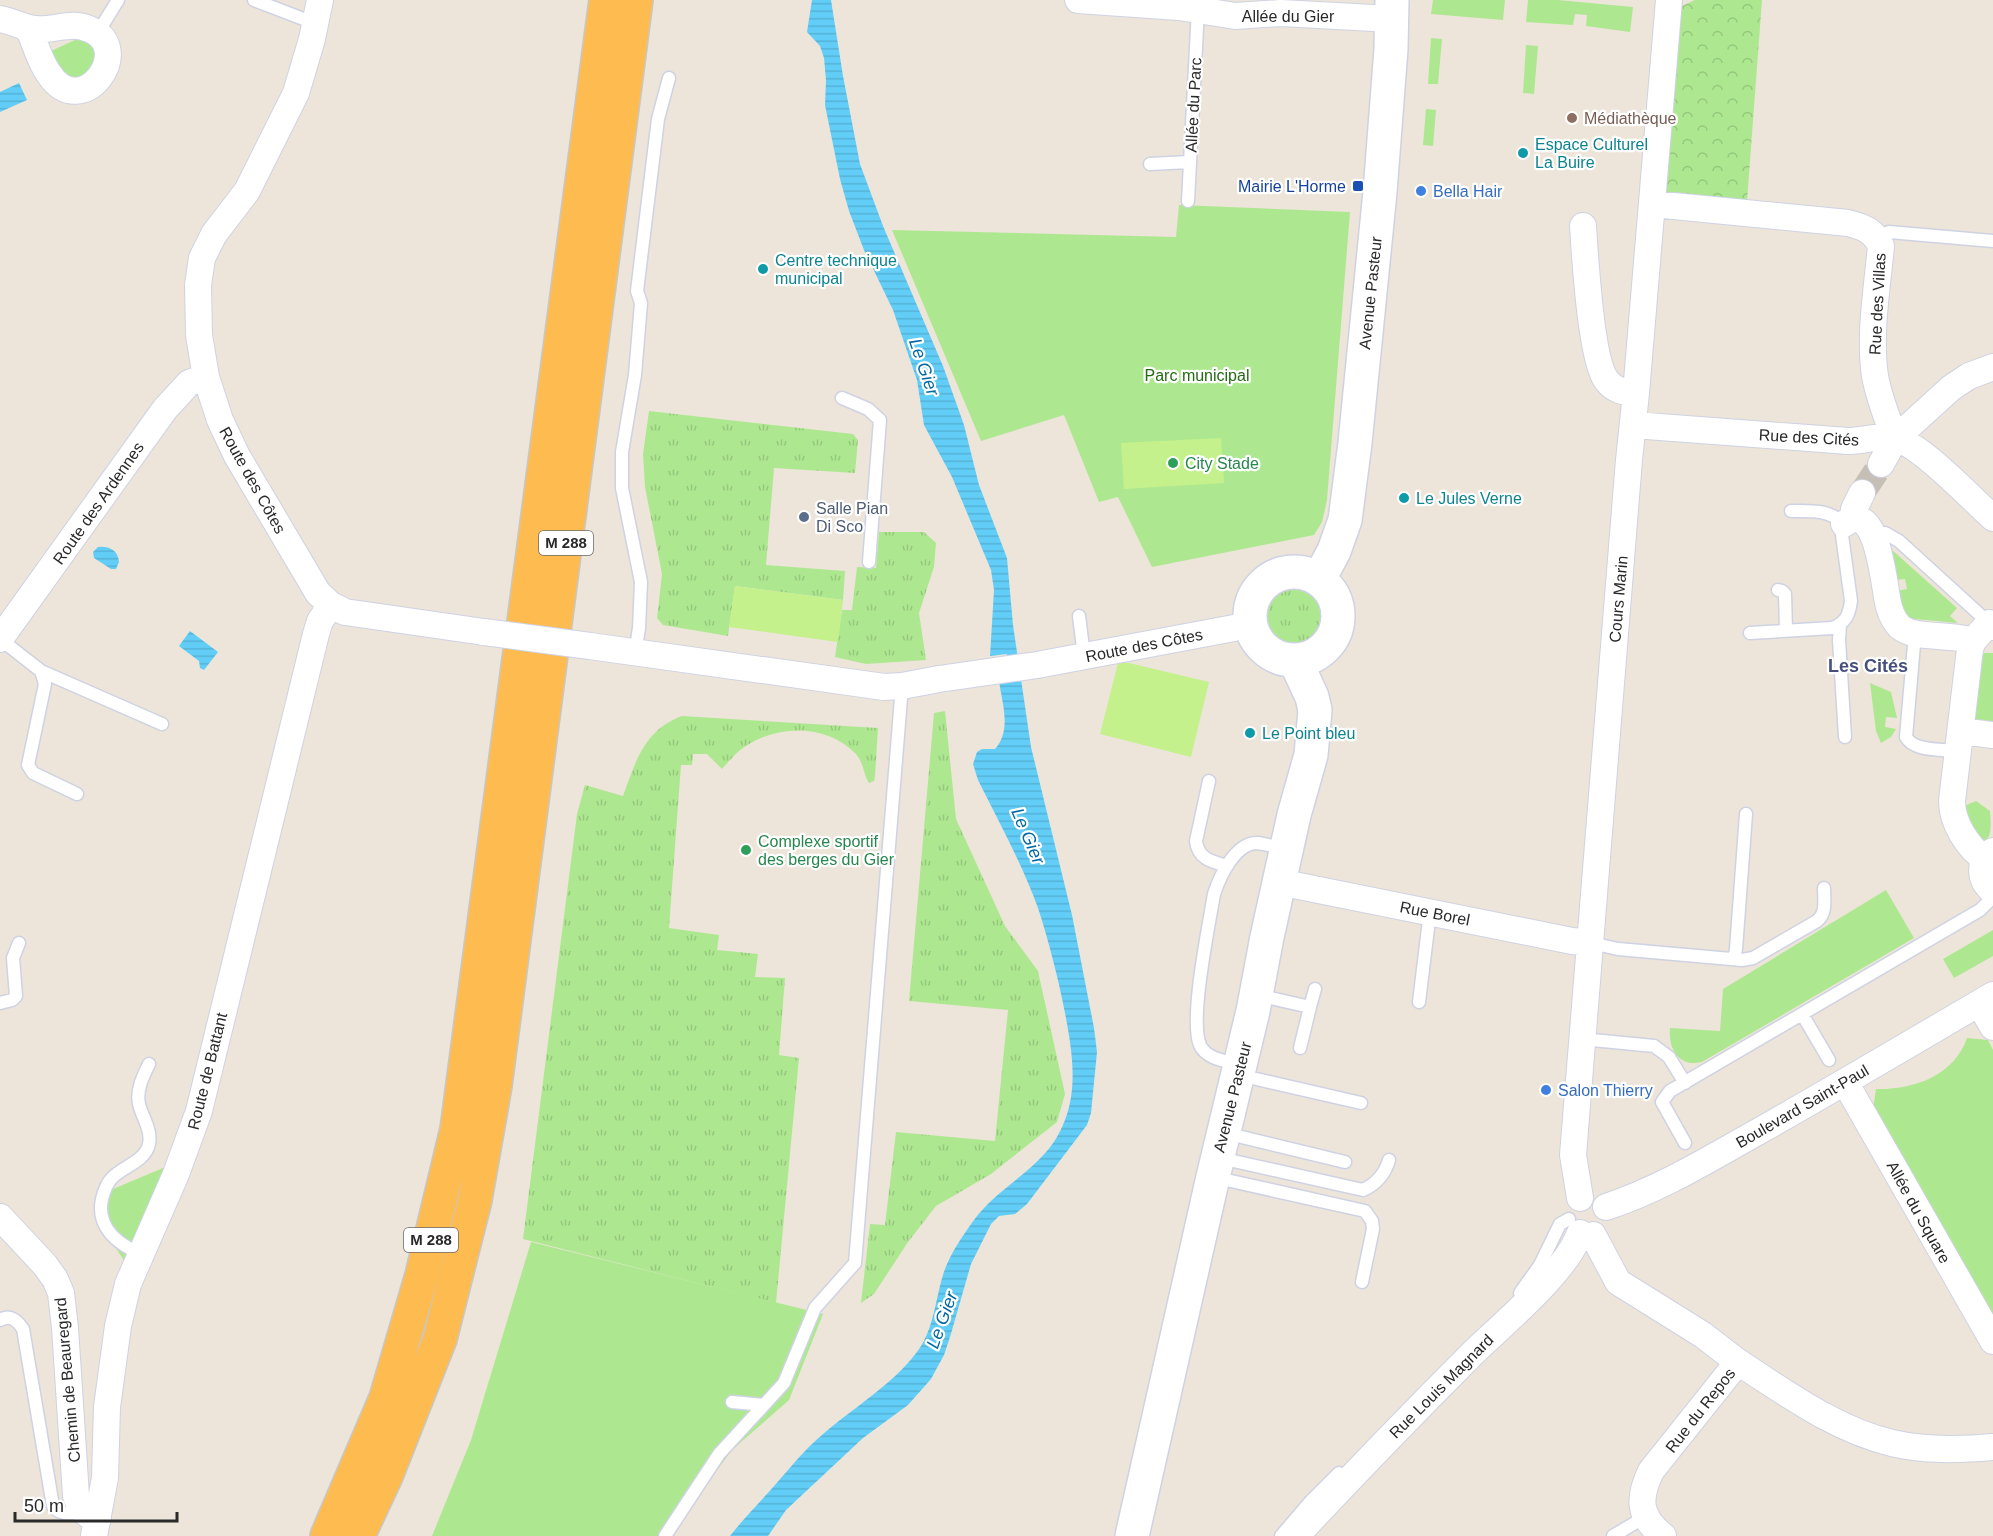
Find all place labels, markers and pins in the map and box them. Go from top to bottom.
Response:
place label: Médiathèque [1584,110,1677,127]
marker: Médiathèque [1565,111,1579,125]
place label: Espace Culturel La Buire [1535,136,1648,171]
marker: Espace Culturel La Buire [1516,146,1530,160]
place label: Mairie L'Horme [1238,178,1346,195]
marker: Mairie L'Horme [1351,179,1365,193]
place label: Bella Hair [1433,183,1503,200]
marker: Bella Hair [1414,184,1428,198]
place label: Centre technique municipal [775,252,897,287]
marker: Centre technique municipal [756,262,770,276]
place label: City Stade [1185,455,1259,472]
marker: City Stade [1166,456,1180,470]
place label: Le Jules Verne [1416,490,1522,507]
marker: Le Jules Verne [1397,491,1411,505]
place label: Salle Pian Di Sco [816,500,888,535]
marker: Salle Pian Di Sco [797,510,811,524]
place label: Le Point bleu [1262,725,1355,742]
marker: Le Point bleu [1243,726,1257,740]
place label: Complexe sportif des berges du Gier [758,833,895,868]
marker: Complexe sportif des berges du Gier [739,843,753,857]
place label: Salon Thierry [1558,1082,1653,1099]
marker: Salon Thierry [1539,1083,1553,1097]

